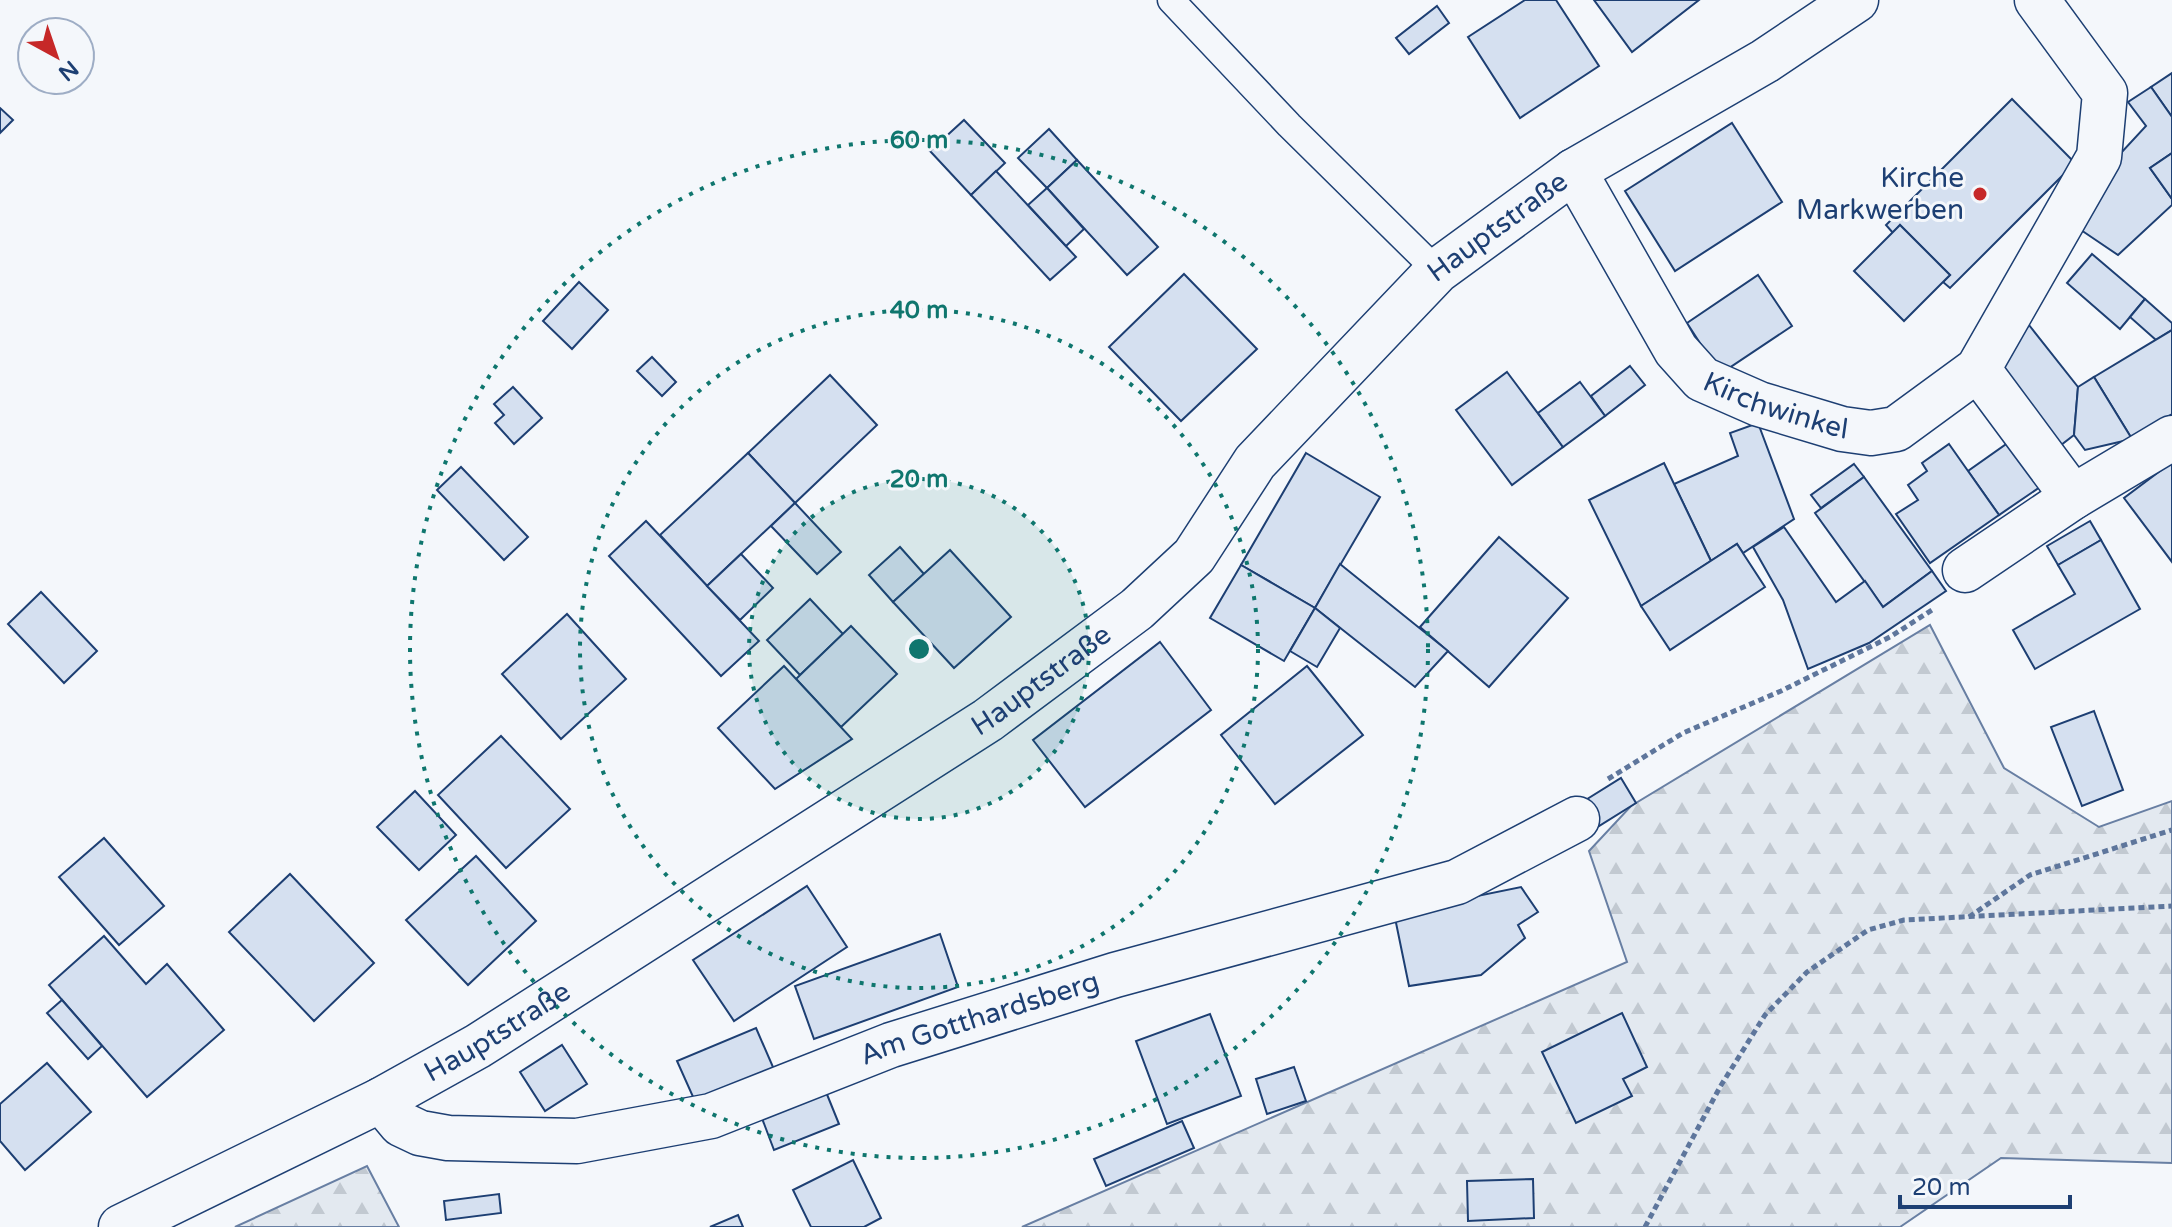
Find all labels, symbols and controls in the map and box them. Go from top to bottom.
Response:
north arrow [16,16,96,96]
text: N [53,55,83,86]
text: 60 m [890,126,948,155]
place label: Kirche Markwerben [1796,161,1964,227]
street label: Hauptstraße [1421,164,1574,289]
marker: Kirche Markwerben [1971,185,1989,203]
text: 40 m [890,296,948,325]
street label: Kirchwinkel [1698,365,1850,447]
text: 20 m [890,465,948,494]
street label: Hauptstraße [965,617,1118,743]
centre of rings [905,635,933,663]
street label: Am Gotthardsberg [855,964,1103,1073]
street label: Hauptstraße [418,974,577,1090]
scale bar [1900,1159,2070,1209]
text: 20 m [1912,1173,1970,1202]

